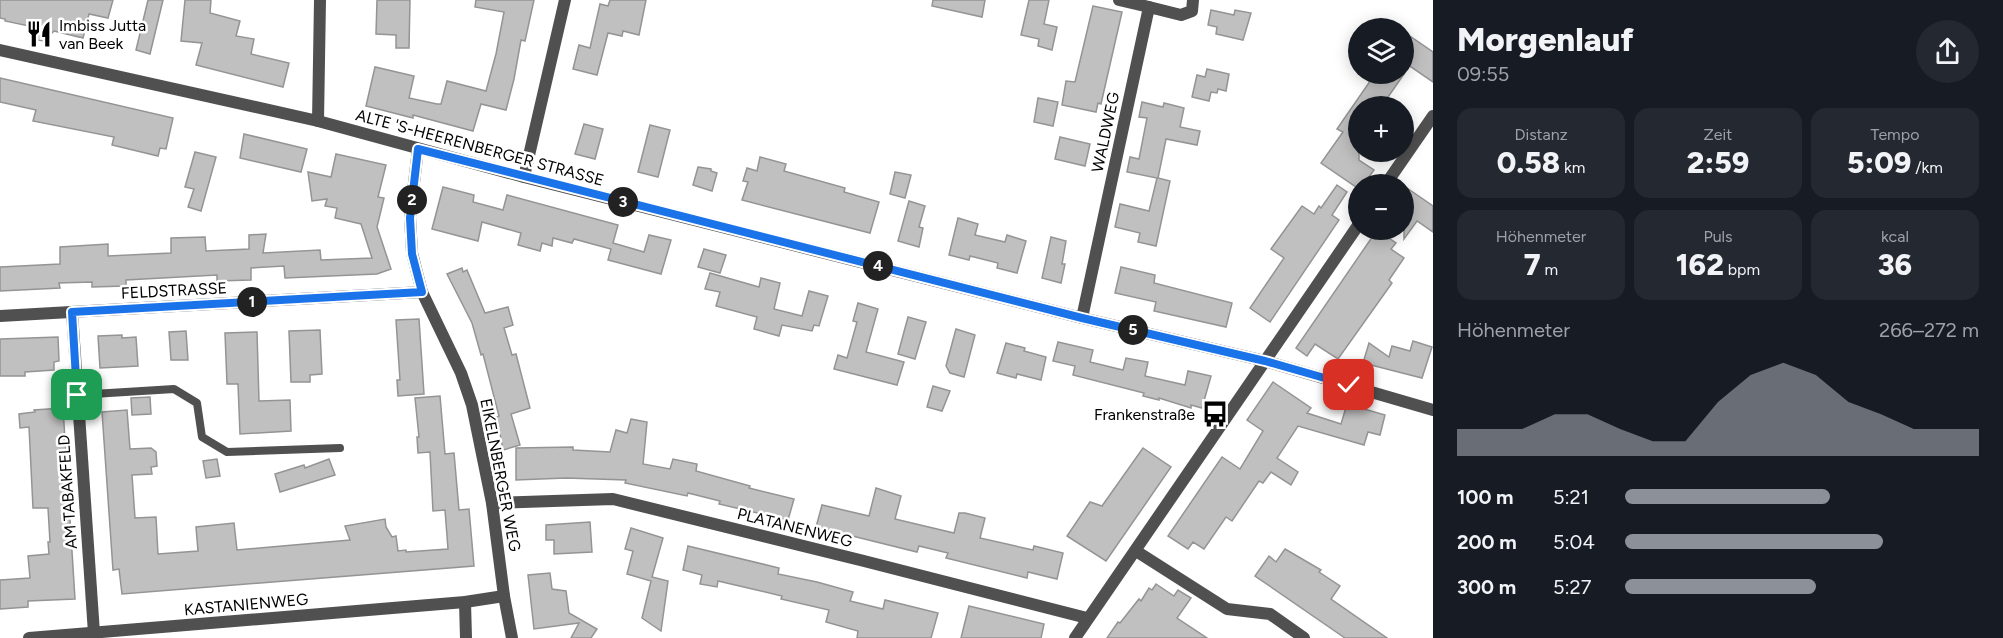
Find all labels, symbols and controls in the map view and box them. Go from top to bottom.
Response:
place label: Imbiss Jutta van Beek [59,16,146,53]
map controls [1348,18,1414,240]
button: layers [1348,18,1414,84]
restaurant icon: Imbiss Jutta van Beek [24,19,54,49]
text: Morgenlauf [1457,20,1634,59]
button: share [1916,20,1979,83]
text: 09:55 [1457,62,1509,86]
street label: WALDWEG [1088,90,1123,174]
button: + [1348,96,1414,162]
street label: ALTE 'S-HEERENBERGER STRASSE [354,105,606,190]
text: Distanz [1514,125,1568,144]
text: Zeit [1704,125,1732,144]
text: Tempo [1871,125,1919,144]
text: 0.58 [1497,144,1560,181]
text: 2:59 [1687,144,1749,181]
text: 5:09 [1847,144,1911,181]
text: km [1560,158,1585,177]
text: /km [1911,158,1943,177]
button: − [1348,174,1414,240]
pin: 2 [397,185,427,215]
pin: 3 [608,187,638,217]
text: 2 [407,190,417,209]
text: 3 [619,192,627,211]
text: Höhenmeter [1496,227,1586,246]
text: Puls [1703,227,1733,246]
text: kcal [1881,227,1909,246]
text: 7 [1524,246,1541,283]
text: 162 [1676,246,1724,283]
text: 36 [1878,246,1912,283]
pin: 4 [863,251,893,281]
text: 4 [873,256,883,275]
text: m [1541,260,1558,279]
text: bpm [1724,260,1760,279]
street label: FELDSTRASSE [121,278,228,303]
pin: 1 [237,287,267,317]
text: 1 [249,292,255,311]
pin: 5 [1118,315,1148,345]
text: Höhenmeter [1457,318,1570,342]
text: 266–272 m [1879,318,1979,342]
text: 5 [1128,320,1138,339]
pin [1323,359,1374,410]
icon: check [1332,368,1365,401]
pin [51,369,102,420]
icon: arrive [60,378,93,411]
street label: EIKELNBERGER WEG [476,397,525,553]
bus stop icon: Frankenstraße [1200,399,1230,429]
place label: Frankenstraße [1094,405,1195,424]
street label: AM TABAKFELD [54,434,81,550]
text: 100 m [1457,485,1514,509]
text: 5:21 [1553,485,1589,509]
street label: PLATANENWEG [735,504,854,551]
text: 200 m [1457,530,1517,554]
text: 5:04 [1553,530,1595,554]
text: 300 m [1457,575,1516,599]
text: 5:27 [1553,575,1591,599]
street label: KASTANIENWEG [183,590,309,619]

